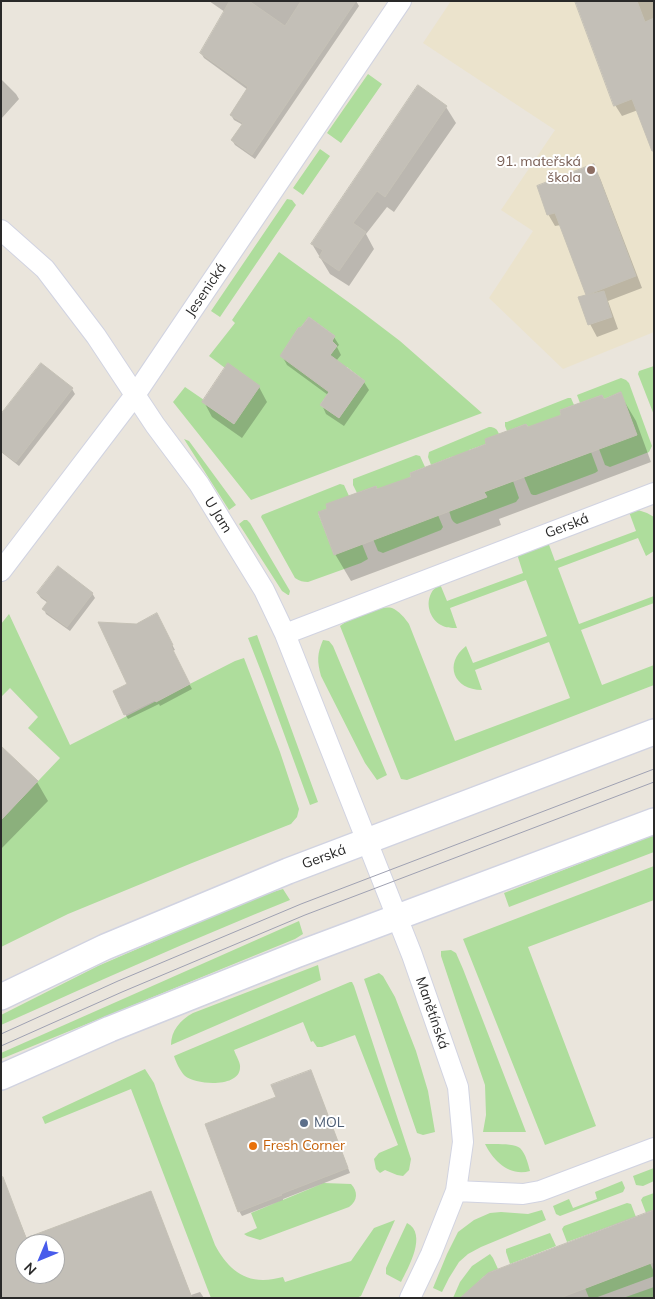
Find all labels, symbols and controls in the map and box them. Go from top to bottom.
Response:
place label: 91. mateřská škola [497,154,581,186]
marker: 91. mateřská škola [585,164,597,176]
street label: Jesenická [182,260,230,320]
street label: U Jam [200,494,236,536]
street label: Gerská [543,510,591,542]
street label: Gerská [300,841,348,873]
street label: Manětínská [412,975,452,1051]
place label: MOL [314,1115,344,1131]
marker: MOL [298,1117,310,1129]
place label: Fresh Corner [263,1138,345,1154]
marker: Fresh Corner [247,1140,259,1152]
north arrow [15,1234,65,1284]
text: N [20,1259,40,1279]

